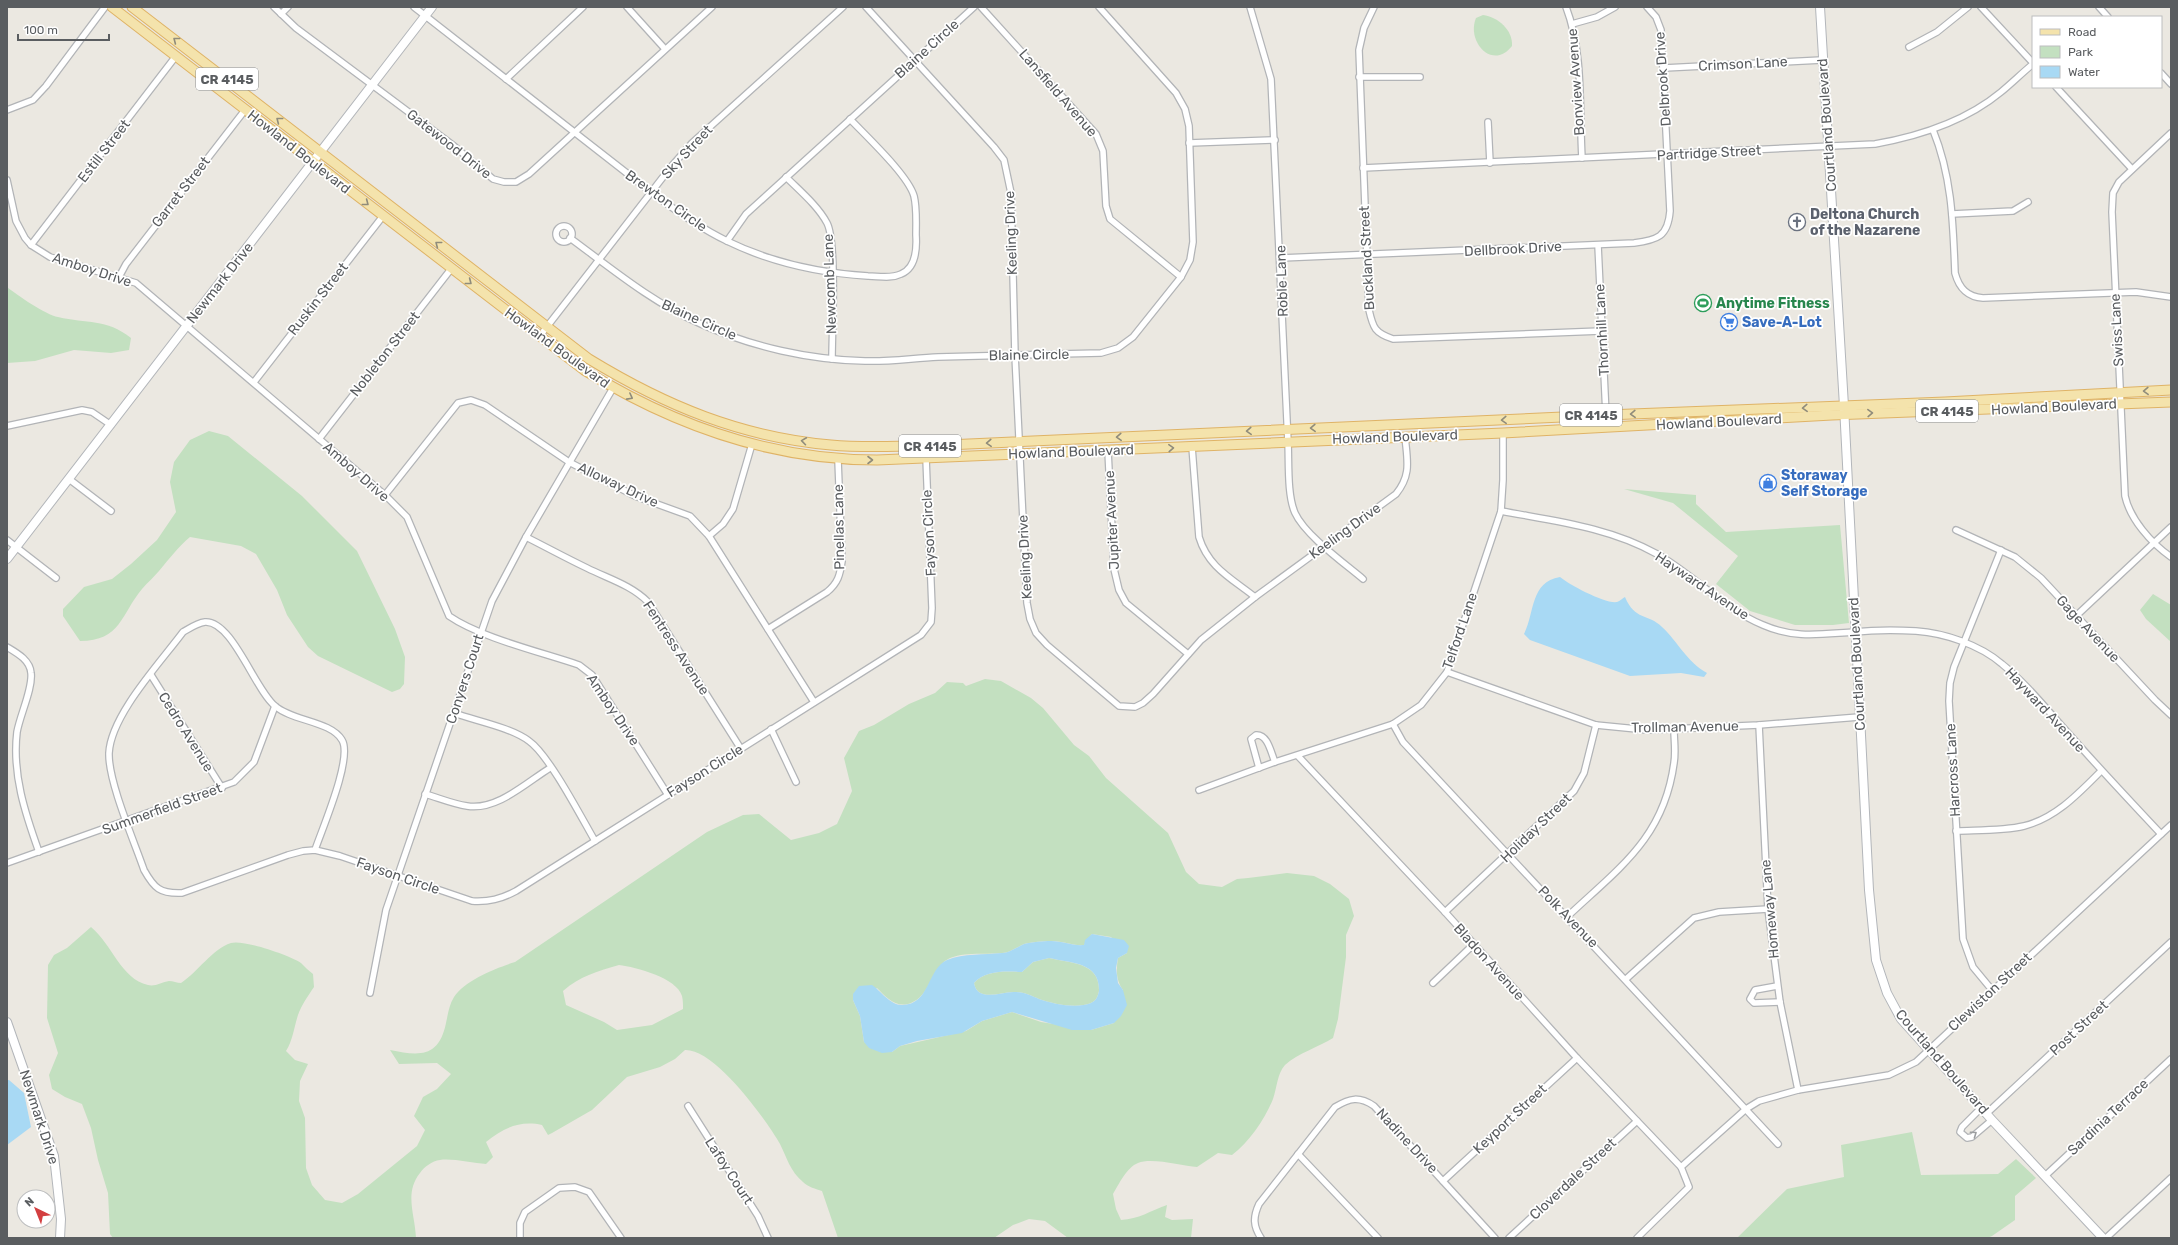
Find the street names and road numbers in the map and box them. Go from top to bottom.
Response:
street label: Blaine Circle [891,16,963,82]
street label: Bonview Avenue [1564,28,1588,136]
street label: Delbrook Drive [1651,31,1675,127]
street label: Lansfield Avenue [1015,46,1101,140]
street label: Crimson Lane [1698,53,1788,75]
street label: Courtland Boulevard [1814,58,1840,192]
road number: CR 4145 [196,68,258,90]
street label: Gatewood Drive [403,106,495,182]
street label: Howland Boulevard [244,107,354,197]
street label: Estill Street [74,116,134,186]
street label: Sky Street [658,121,716,182]
street label: Partridge Street [1656,142,1762,164]
street label: Garret Street [148,153,214,231]
street label: Brewton Circle [622,167,710,235]
street label: Keeling Drive [1001,190,1021,275]
street label: Buckland Street [1356,205,1378,311]
street label: Newcomb Lane [820,233,840,334]
street label: Dellbrook Drive [1464,238,1563,260]
street label: Newmark Drive [183,239,257,327]
street label: Roble Lane [1272,245,1292,317]
street label: Amboy Drive [50,249,134,291]
street label: Ruskin Street [284,259,352,339]
street label: Thornhill Lane [1591,283,1613,377]
street label: Swiss Lane [2107,293,2127,367]
street label: Blaine Circle [659,296,739,344]
street label: Howland Boulevard [501,304,613,392]
street label: Nobleton Street [347,308,424,400]
street label: Blaine Circle [989,346,1070,364]
street label: Howland Boulevard [1991,395,2117,419]
road number: CR 4145 [1916,400,1978,422]
road number: CR 4145 [1560,404,1622,426]
street label: Howland Boulevard [1656,410,1782,434]
street label: Howland Boulevard [1332,426,1458,448]
road number: CR 4145 [899,435,961,457]
street label: Amboy Drive [319,439,393,506]
street label: Howland Boulevard [1008,441,1134,463]
street label: Alloway Drive [575,459,661,511]
street label: Jupiter Avenue [1101,470,1123,570]
street label: Pinellas Lane [830,484,848,570]
street label: Fayson Circle [918,489,940,577]
street label: Keeling Drive [1306,499,1384,563]
street label: Keeling Drive [1014,514,1036,600]
street label: Hayward Avenue [1652,548,1752,624]
street label: Telford Lane [1439,590,1481,672]
street label: Gage Avenue [2053,592,2123,666]
street label: Courtland Boulevard [1845,597,1869,731]
street label: Fentress Avenue [639,598,713,699]
street label: Conyers Court [442,631,488,726]
street label: Hayward Avenue [2001,664,2089,756]
street label: Amboy Drive [583,671,643,749]
street label: Cedro Avenue [155,689,217,775]
street label: Trollman Avenue [1631,718,1739,736]
street label: Harcross Lane [1942,723,1964,817]
street label: Fayson Circle [664,741,746,801]
street label: Summerfield Street [100,779,225,839]
street label: Holiday Street [1497,790,1575,866]
street label: Fayson Circle [354,854,442,898]
street label: Homeway Lane [1757,859,1783,959]
street label: Polk Avenue [1534,882,1602,952]
street label: Bladon Avenue [1450,920,1528,1004]
street label: Clewiston Street [1945,949,2036,1035]
street label: Post Street [2046,996,2112,1059]
street label: Courtland Boulevard [1892,1006,1992,1118]
street label: Newmark Drive [16,1068,62,1167]
street label: Sardinia Terrace [2064,1075,2152,1159]
street label: Keyport Street [1470,1080,1551,1157]
street label: Nadine Drive [1373,1105,1441,1177]
street label: Cloverdale Street [1526,1134,1620,1223]
street label: Lafoy Court [701,1135,757,1208]

